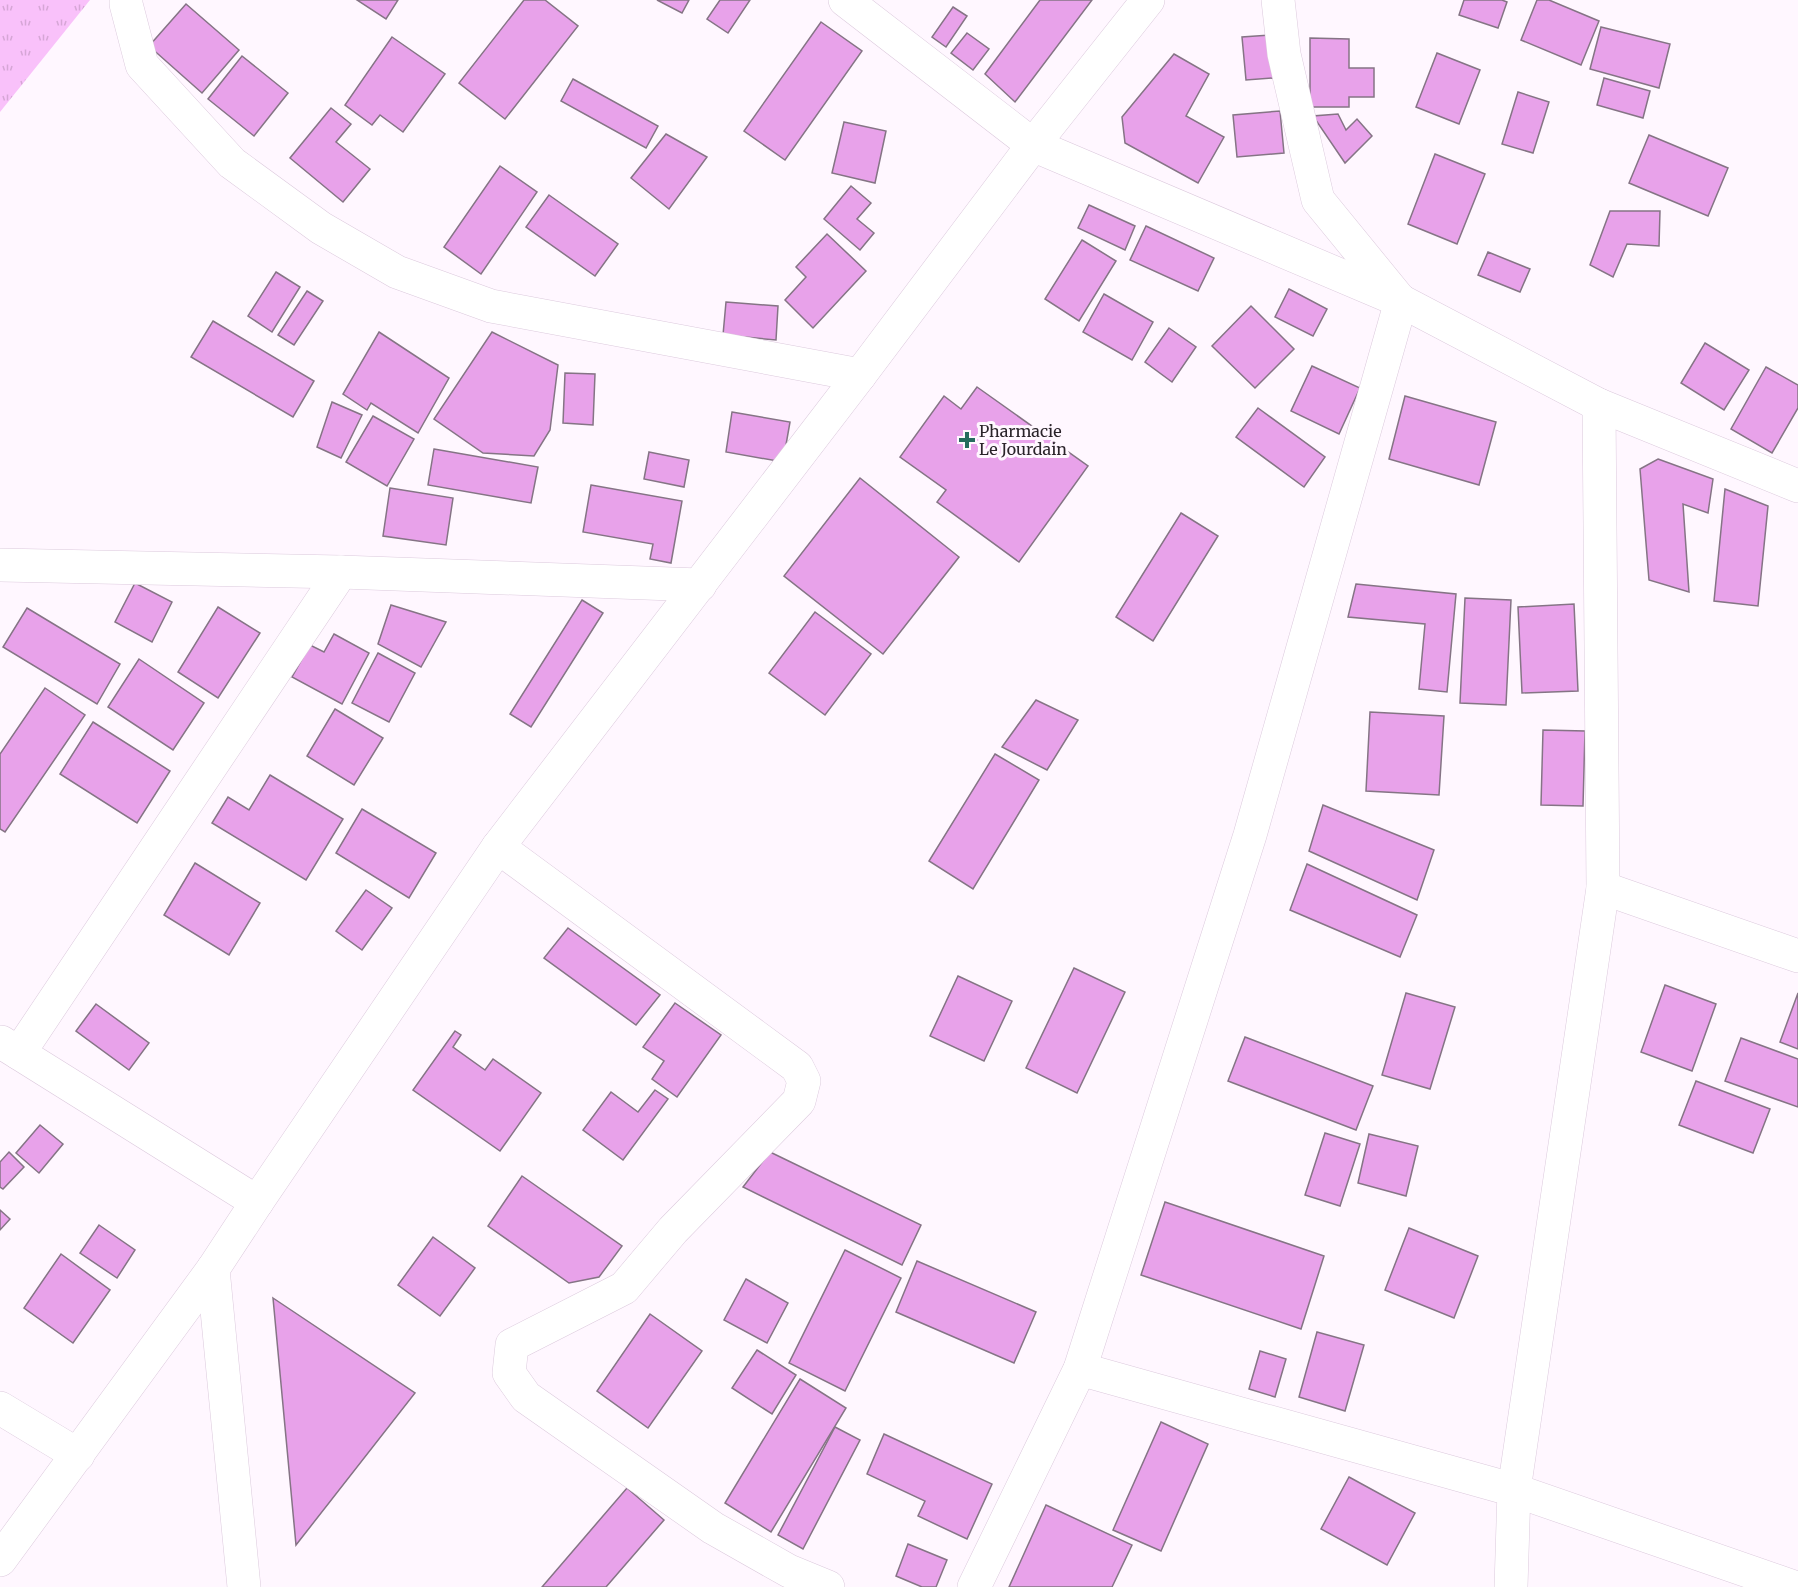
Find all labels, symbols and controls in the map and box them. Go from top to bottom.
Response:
place label: Pharmacie Le Jourdain [979,421,1067,459]
marker: Pharmacie Le Jourdain [960,433,974,447]

